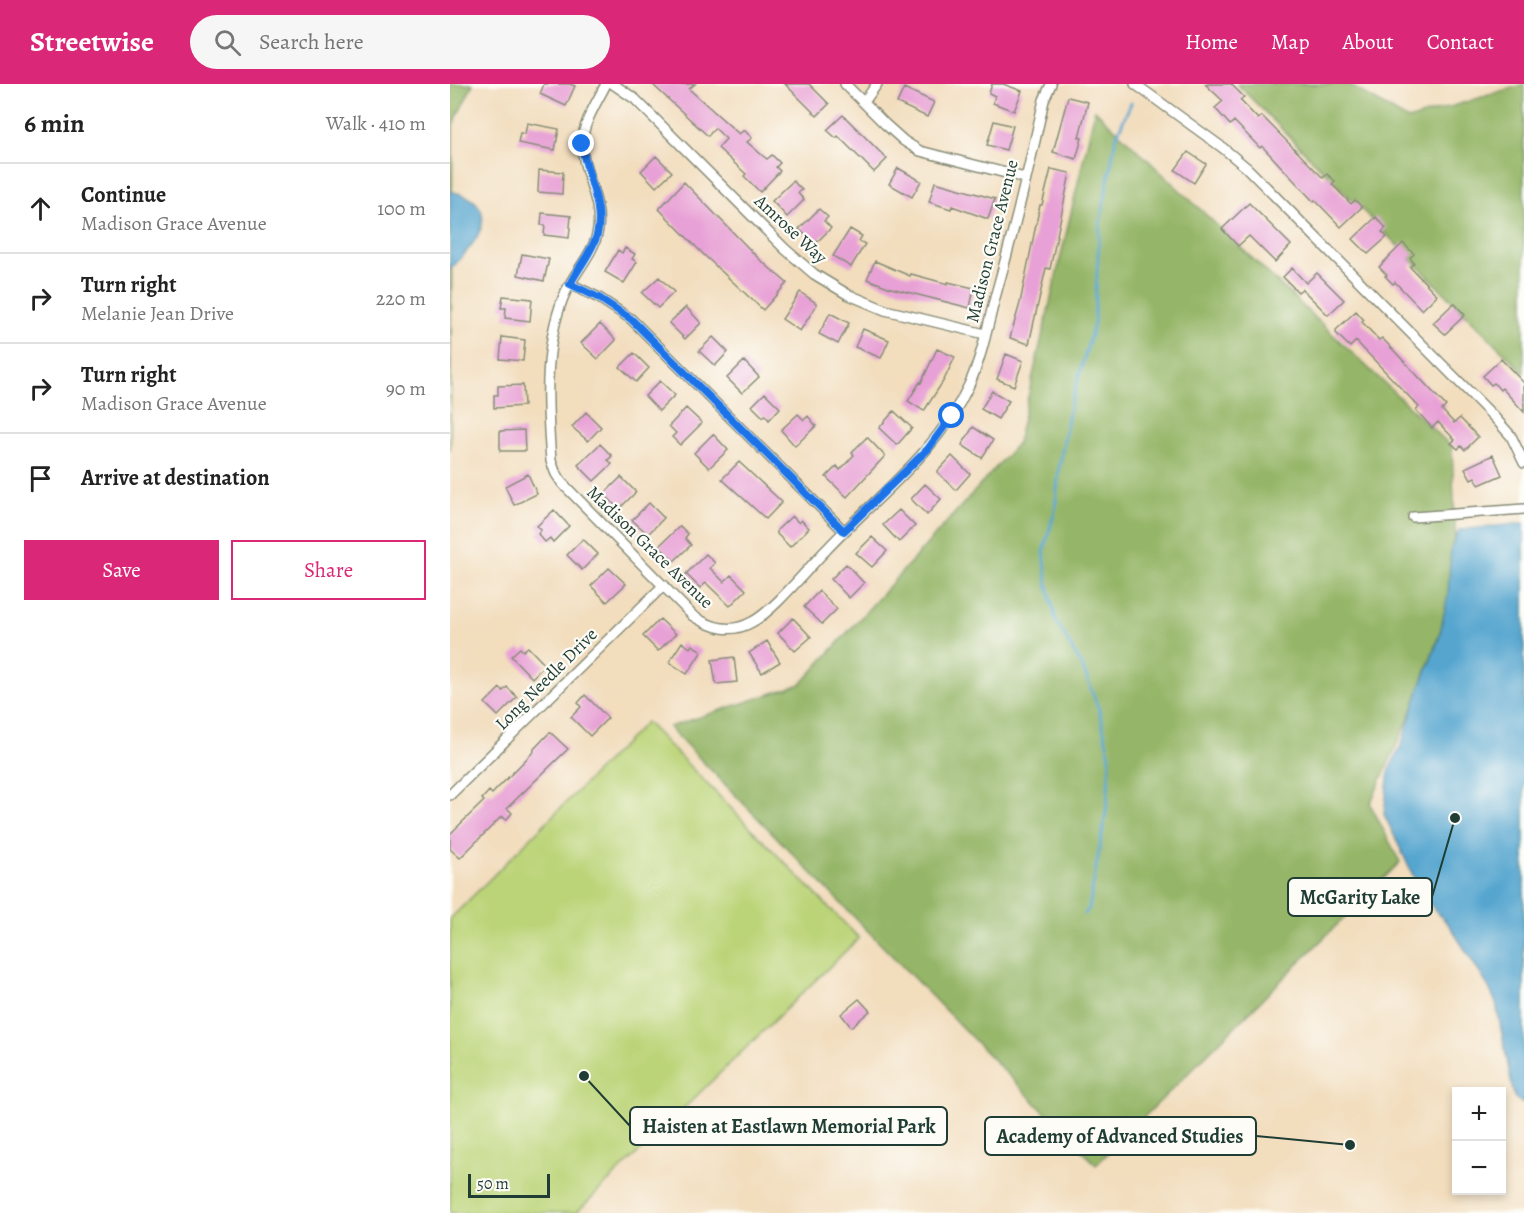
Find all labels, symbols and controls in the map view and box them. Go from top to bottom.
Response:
search box [190,15,610,69]
text: Streetwise [30,23,154,61]
icon: search [211,26,244,59]
text: Search here [259,27,364,57]
text: Home [1185,28,1238,56]
text: Map [1271,28,1309,56]
text: About [1342,28,1394,56]
text: Contact [1427,28,1494,56]
text: 6 min [24,106,85,141]
text: Walk · 410 m [326,110,426,137]
route end [568,130,594,156]
street label: Madison Grace Avenue [960,157,1024,325]
text: Continue [81,180,166,210]
street label: Amrose Way [749,188,833,269]
icon: ahead [24,192,57,225]
text: 100 m [377,195,426,222]
text: Madison Grace Avenue [81,210,267,237]
text: Turn right [81,270,177,300]
icon: right [24,282,57,315]
text: 220 m [376,285,426,312]
text: Melanie Jean Drive [81,300,234,327]
text: Turn right [81,360,177,390]
icon: right [24,372,57,405]
text: 90 m [386,375,426,402]
text: Madison Grace Avenue [81,390,267,417]
route start [938,402,964,428]
icon: arrive [24,462,57,495]
text: Arrive at destination [81,463,270,493]
street label: Madison Grace Avenue [582,480,718,614]
button: Save [24,540,219,600]
button: Share [231,540,426,600]
street label: Long Needle Drive [490,623,602,735]
callout: McGarity Lake [1288,878,1432,916]
text: McGarity Lake [1300,884,1420,911]
map controls [1452,1087,1506,1195]
button: + [1452,1087,1506,1141]
callout: Haisten at Eastlawn Memorial Park [630,1107,947,1145]
text: Haisten at Eastlawn Memorial Park [642,1113,936,1140]
callout: Academy of Advanced Studies [985,1117,1256,1155]
text: Academy of Advanced Studies [996,1123,1243,1150]
button: − [1452,1141,1506,1195]
scale bar [468,1171,550,1198]
text: 50 m [477,1173,509,1195]

